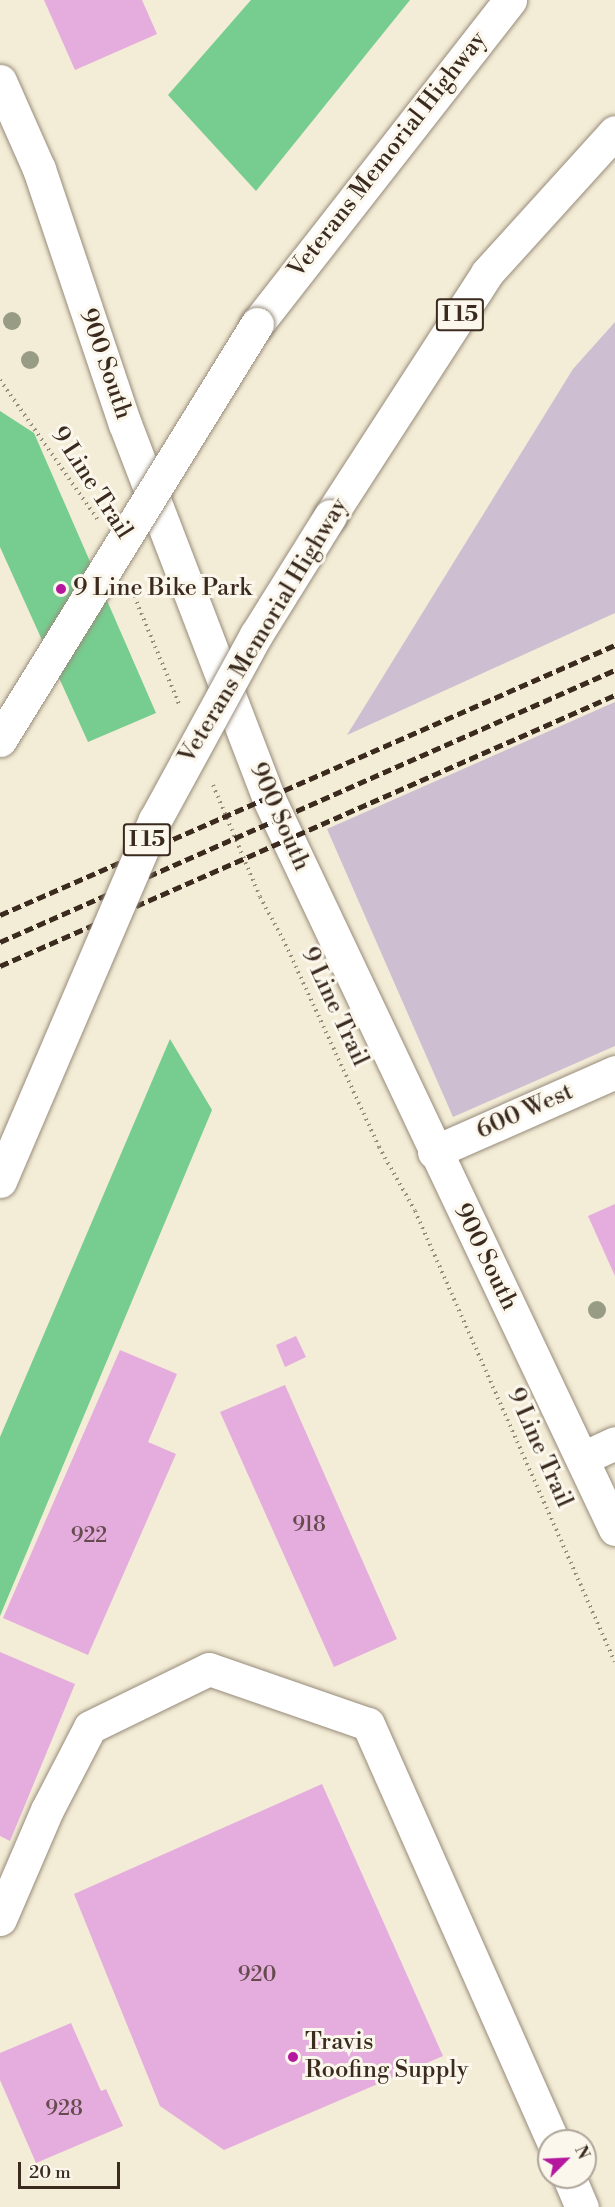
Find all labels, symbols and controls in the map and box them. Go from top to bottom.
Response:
street label: Veterans Memorial Highway [283,26,493,284]
road number: I 15 [434,296,486,334]
street label: 900 South [73,305,137,423]
street label: 9 Line Trail [44,421,138,545]
street label: Veterans Memorial Highway [173,493,355,769]
place label: 9 Line Bike Park [73,575,252,603]
marker: 9 Line Bike Park [54,582,68,596]
street label: 900 South [242,758,316,876]
road number: I 15 [122,821,172,859]
street label: 9 Line Trail [294,943,374,1071]
street label: 600 West [472,1078,578,1146]
street label: 900 South [447,1199,523,1315]
street label: 9 Line Trail [500,1384,578,1512]
house number: 918 [292,1512,326,1538]
house number: 922 [71,1523,107,1549]
house number: 920 [238,1962,276,1988]
place label: Travis Roofing Supply [305,2029,468,2085]
marker: Travis Roofing Supply [286,2050,300,2064]
house number: 928 [45,2096,83,2122]
north arrow [537,2129,597,2189]
text: N [570,2143,593,2162]
scale bar [21,2150,123,2188]
text: 20 m [29,2161,71,2184]

